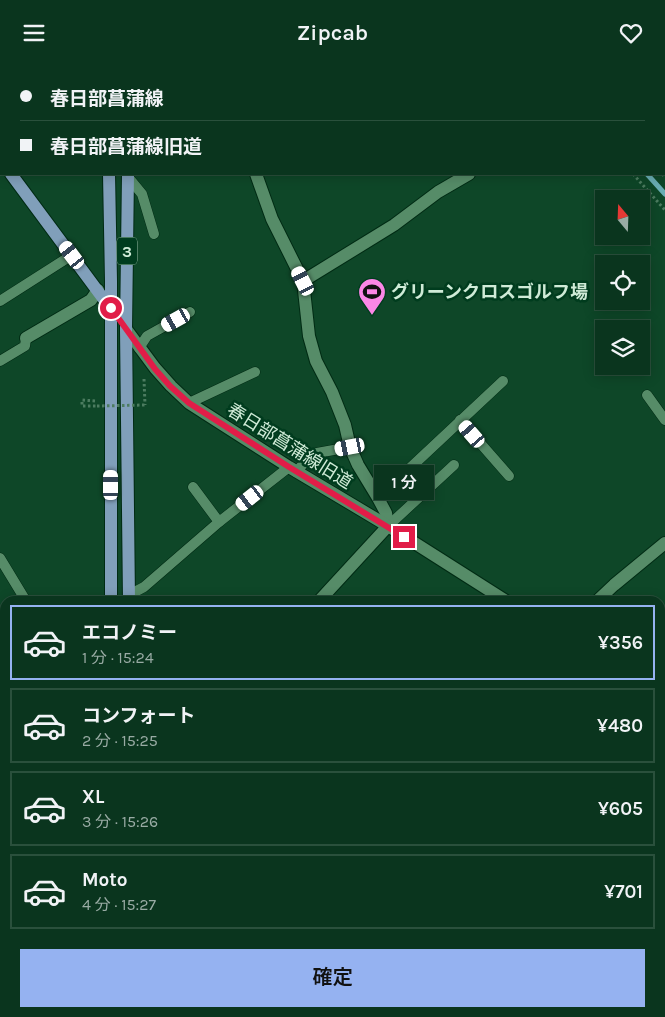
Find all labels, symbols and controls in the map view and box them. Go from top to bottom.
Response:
icon: menu [20,19,48,47]
icon: heart [617,19,645,47]
text: Zipcab [297,20,368,46]
text: 春日部菖蒲線 [50,88,164,110]
text: 春日部菖蒲線旧道 [50,136,202,158]
north arrow [595,190,650,245]
map controls [595,190,650,375]
road number: 3 [117,237,137,265]
car [56,239,87,271]
button: locate [595,255,650,310]
car [289,264,316,298]
sports icon: グリーンクロスゴルフ場 [357,277,387,316]
place label: グリーンクロスゴルフ場 [391,281,588,303]
route start [100,297,122,319]
car [159,306,192,334]
button: layers [595,320,650,375]
street label: 春日部菖蒲線旧道 [223,399,357,493]
car [456,418,487,450]
car [333,437,366,457]
callout: 1 分 [374,465,434,499]
car [103,470,118,500]
text: 1 分 [391,473,417,492]
car [233,483,266,513]
route end [393,526,415,548]
icon: car [22,620,67,665]
text: エコノミー [82,622,177,644]
text: ¥356 [598,632,643,654]
text: 1 分 · 15:24 [82,648,154,667]
icon: car [22,703,67,748]
text: コンフォート [82,705,195,727]
text: ¥480 [597,715,643,737]
text: 2 分 · 15:25 [82,731,158,750]
icon: car [22,786,67,831]
text: XL [82,786,104,808]
text: ¥605 [598,798,643,820]
text: 3 分 · 15:26 [82,812,158,831]
icon: car [22,869,67,914]
text: Moto [82,869,128,891]
text: ¥701 [604,881,643,903]
text: 4 分 · 15:27 [82,895,156,914]
button: 確定 [20,949,645,1007]

